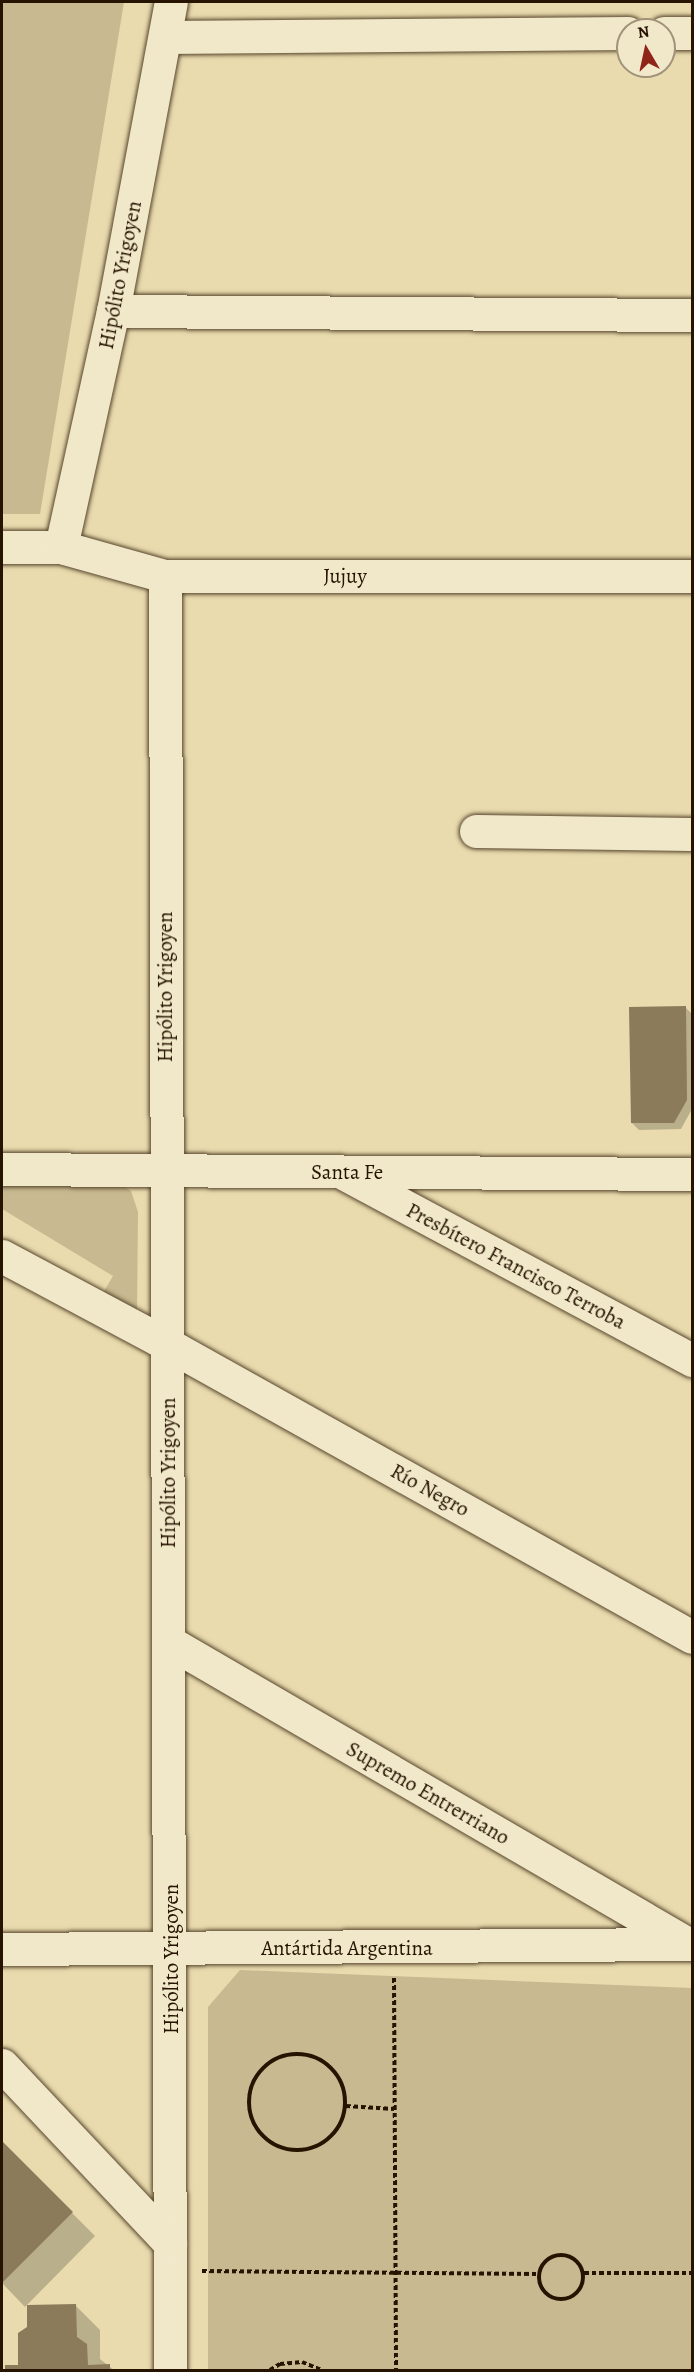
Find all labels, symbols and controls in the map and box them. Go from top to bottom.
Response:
north arrow [616,18,676,78]
text: N [636,20,651,44]
street label: Hipólito Yrigoyen [93,199,147,351]
street label: Jujuy [323,563,367,589]
street label: Hipólito Yrigoyen [152,912,178,1062]
street label: Santa Fe [311,1159,383,1185]
street label: Presbítero Francisco Terroba [402,1197,630,1335]
street label: Hipólito Yrigoyen [155,1398,181,1548]
street label: Río Negro [386,1458,474,1522]
street label: Supremo Entrerriano [342,1736,514,1850]
street label: Hipólito Yrigoyen [158,1884,184,2034]
street label: Antártida Argentina [261,1935,433,1961]

